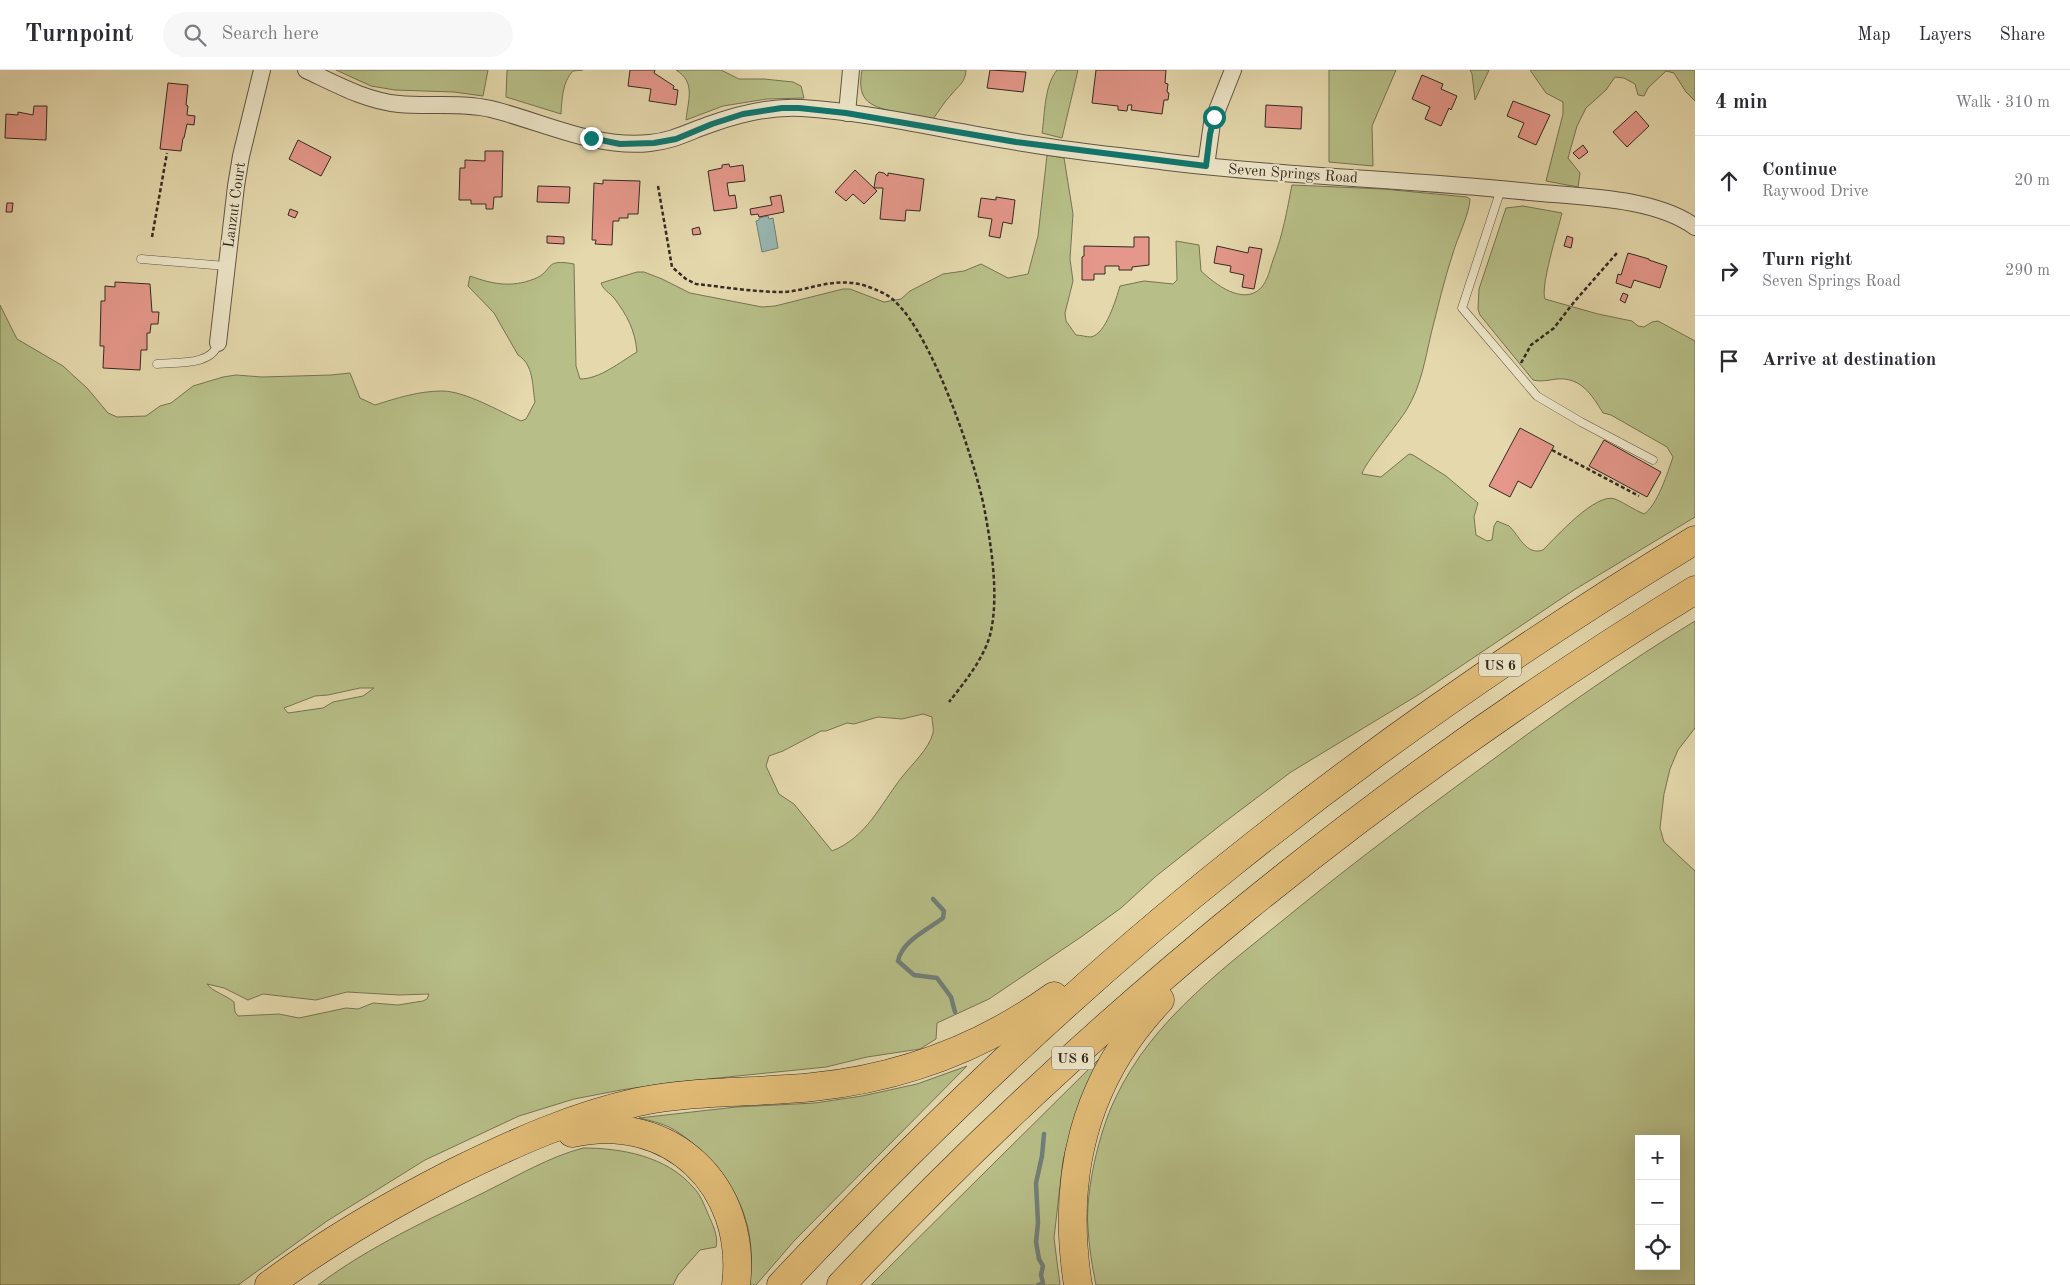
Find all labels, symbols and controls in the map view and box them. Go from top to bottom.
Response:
search box [163,12,513,57]
icon: search [181,21,209,49]
text: Turnpoint [25,23,133,47]
text: Search here [221,25,319,44]
text: Map [1857,26,1891,44]
text: Layers [1919,26,1971,44]
text: Share [1999,26,2045,44]
text: 4 min [1715,92,1768,113]
text: Walk · 310 m [1955,95,2050,111]
route start [1203,106,1226,129]
route end [580,127,603,150]
street label: Lanzut Court [222,161,249,249]
text: Continue [1762,161,1837,180]
street label: Seven Springs Road [1227,162,1359,187]
icon: ahead [1715,167,1743,195]
text: 20 m [2014,173,2050,189]
text: Raywood Drive [1762,184,1868,200]
text: Turn right [1762,251,1852,270]
icon: right [1715,257,1743,285]
text: 290 m [2005,263,2050,279]
text: Seven Springs Road [1762,274,1901,290]
icon: arrive [1715,347,1743,375]
text: Arrive at destination [1762,351,1936,370]
road number: US 6 [1479,654,1521,676]
road number: US 6 [1052,1046,1094,1070]
map controls [1635,1135,1680,1270]
button: + [1635,1135,1680,1180]
button: − [1635,1180,1680,1225]
button: locate [1635,1225,1680,1270]

